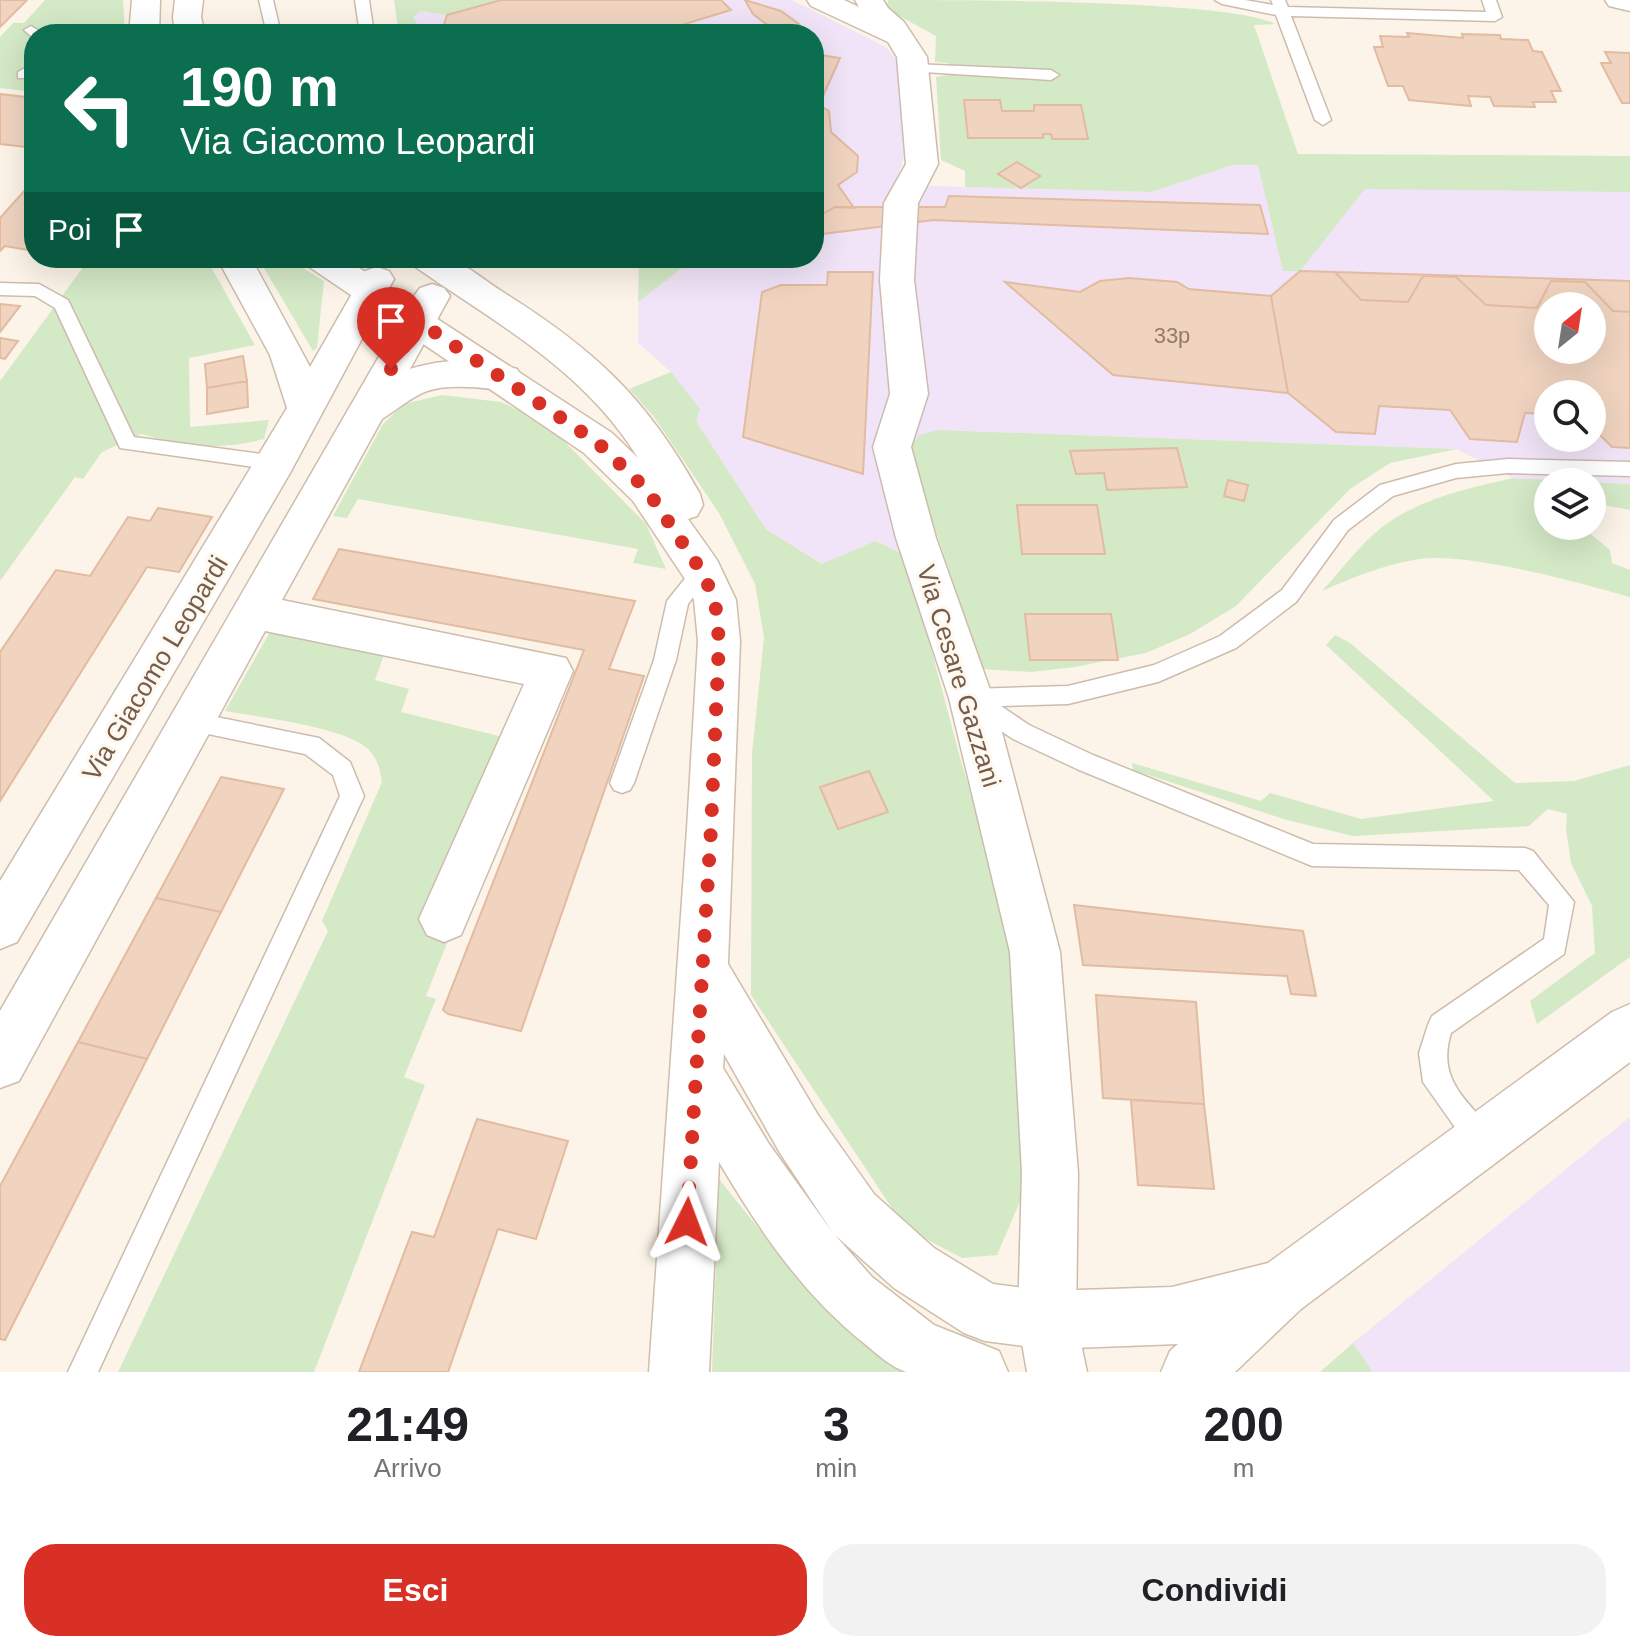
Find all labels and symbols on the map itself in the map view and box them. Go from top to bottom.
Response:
pin [357,287,425,369]
north arrow [1534,292,1606,364]
house number: 33p [1154,323,1190,348]
street label: Via Giacomo Leopardi [76,550,234,786]
street label: Via Cesare Gazzani [911,561,1007,791]
position arrow [645,1180,729,1264]

